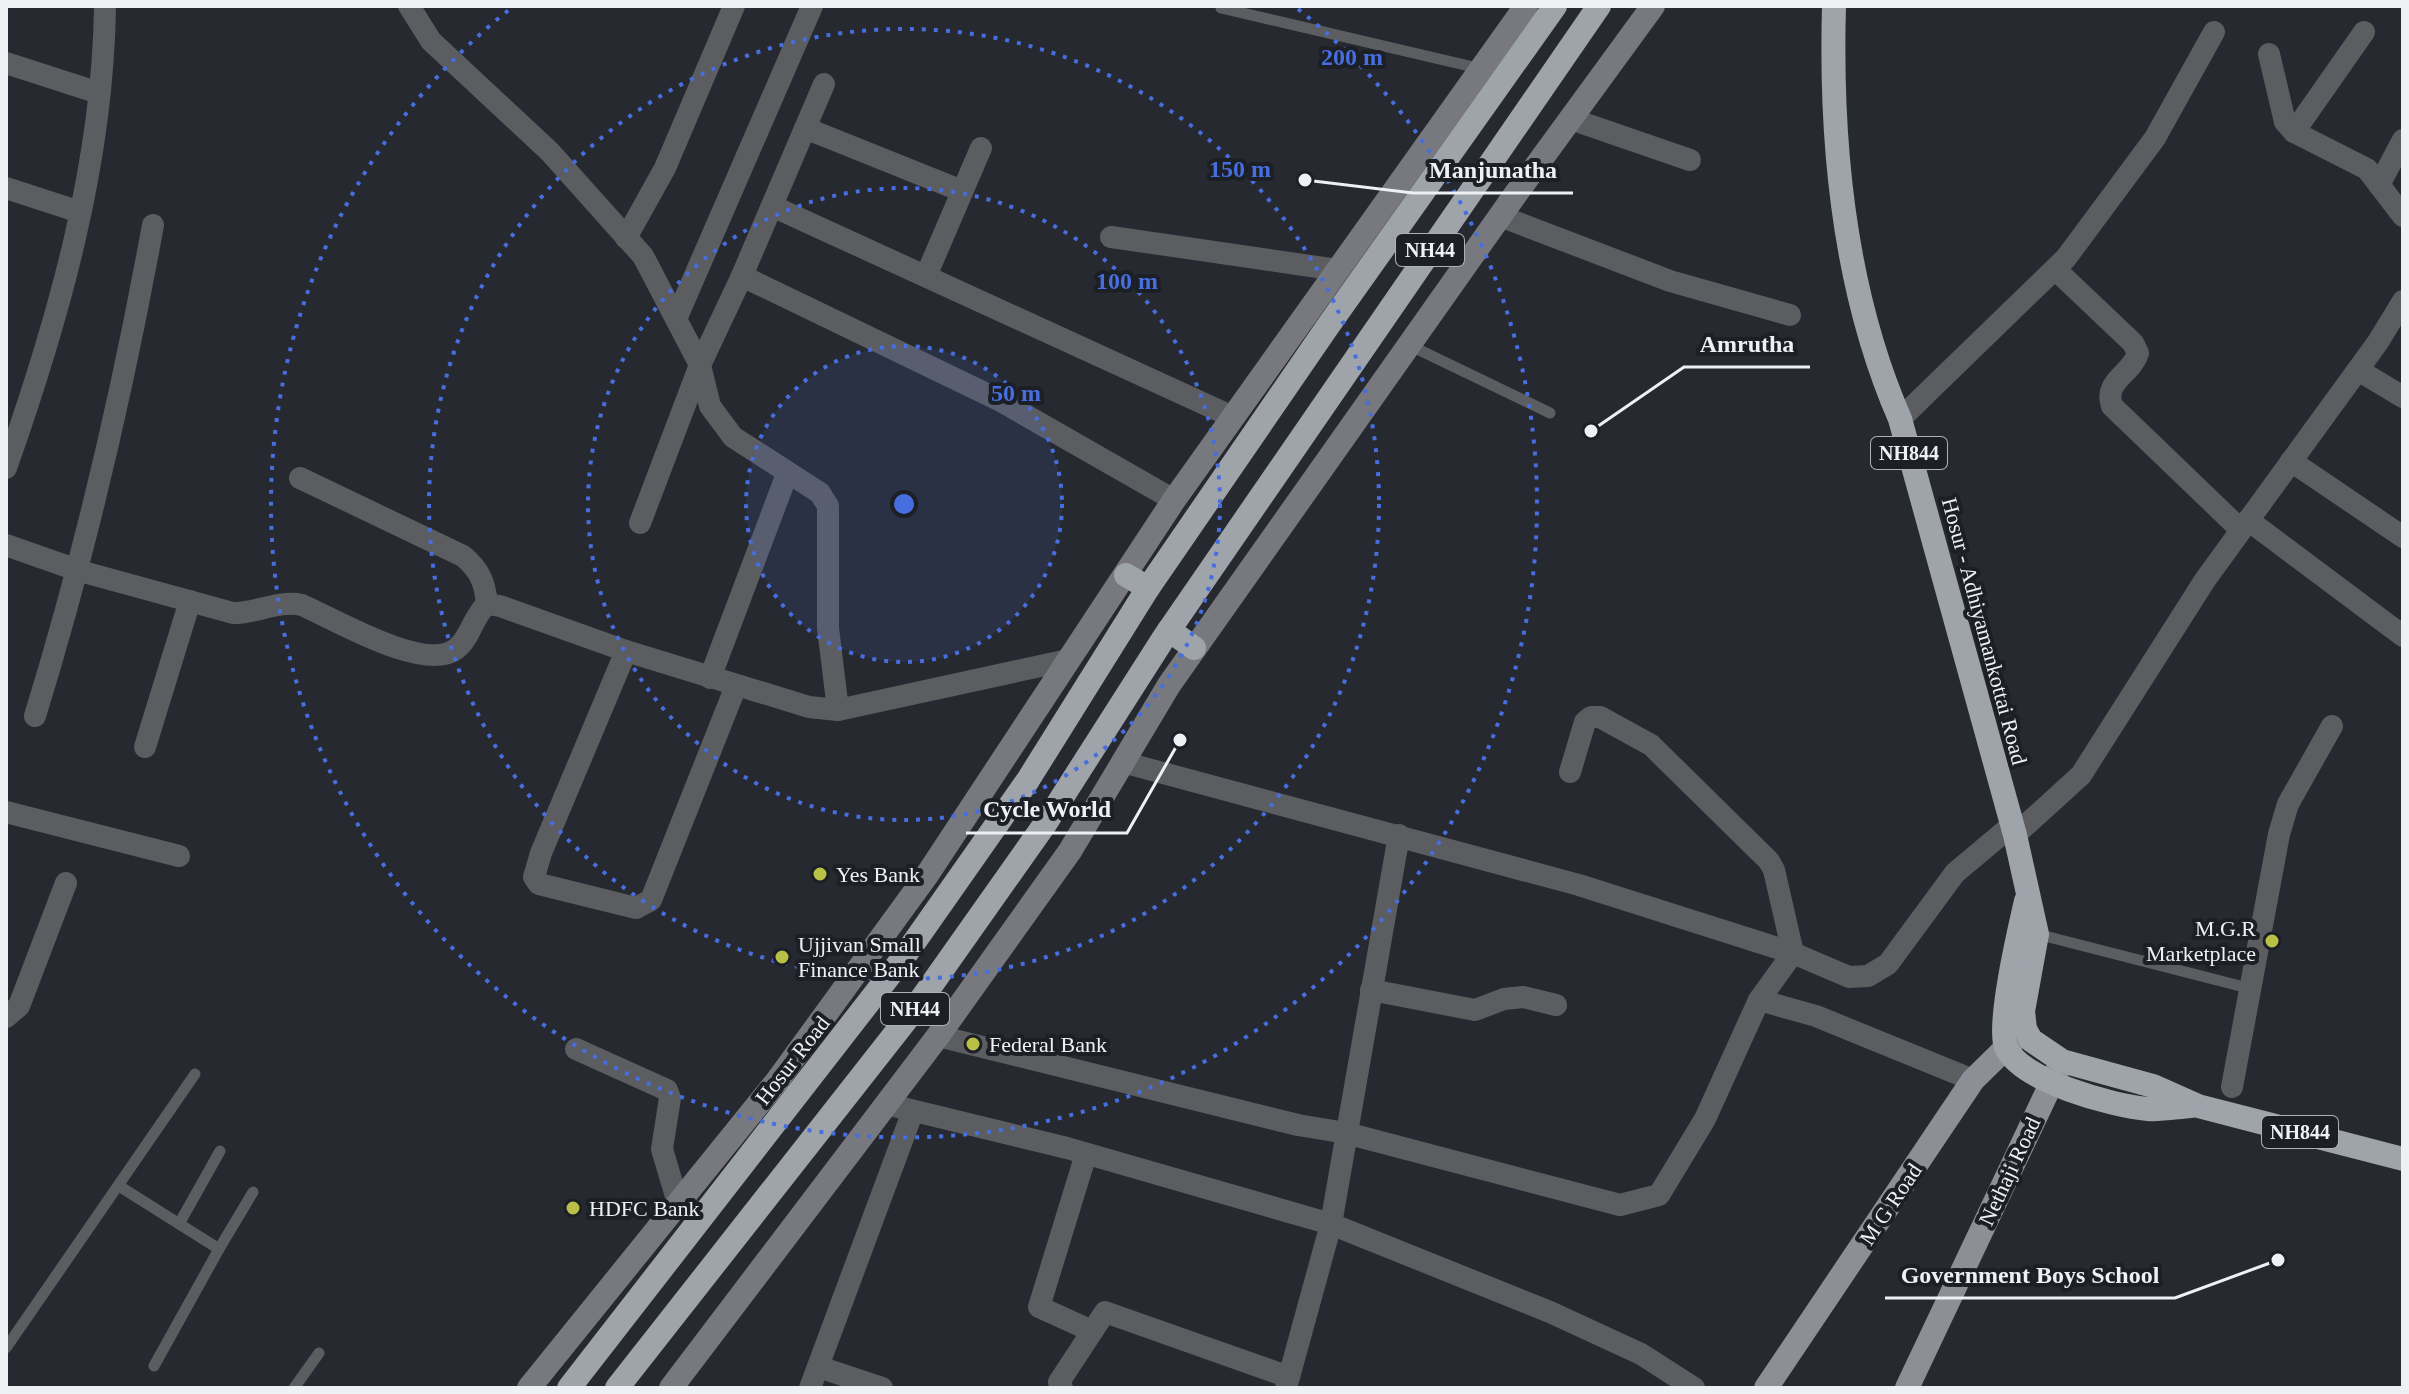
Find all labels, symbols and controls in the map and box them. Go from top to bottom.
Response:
text: 200 m [1321,44,1383,70]
callout: Manjunatha [1413,145,1573,193]
text: 150 m [1209,156,1271,182]
text: Manjunatha [1429,157,1557,183]
road number: NH44 [1396,234,1464,266]
text: 100 m [1096,268,1158,294]
callout: Amrutha [1684,319,1810,367]
text: Amrutha [1700,331,1794,357]
text: 50 m [991,380,1041,406]
road number: NH844 [1871,437,1947,469]
centre of rings [890,490,918,518]
street label: Hosur - Adhiyamankottai Road [1937,495,2032,767]
callout: Cycle World [966,785,1127,833]
text: Cycle World [983,796,1112,822]
place label: Yes Bank [836,862,920,887]
marker: Yes Bank [811,865,829,883]
place label: M.G.R Marketplace [2146,916,2256,966]
place label: Ujjivan Small Finance Bank [798,932,921,982]
marker: M.G.R Marketplace [2263,932,2281,950]
marker: Ujjivan Small Finance Bank [773,948,791,966]
road number: NH44 [881,993,949,1025]
street label: Hosur Road [750,1011,835,1110]
place label: Federal Bank [989,1032,1107,1057]
marker: Federal Bank [964,1035,982,1053]
street label: Nethaji Road [1973,1113,2045,1229]
road number: NH844 [2262,1116,2338,1148]
street label: M G Road [1854,1159,1927,1250]
place label: HDFC Bank [589,1196,700,1221]
marker: HDFC Bank [564,1199,582,1217]
callout: Government Boys School [1885,1250,2175,1298]
text: Government Boys School [1901,1262,2160,1288]

